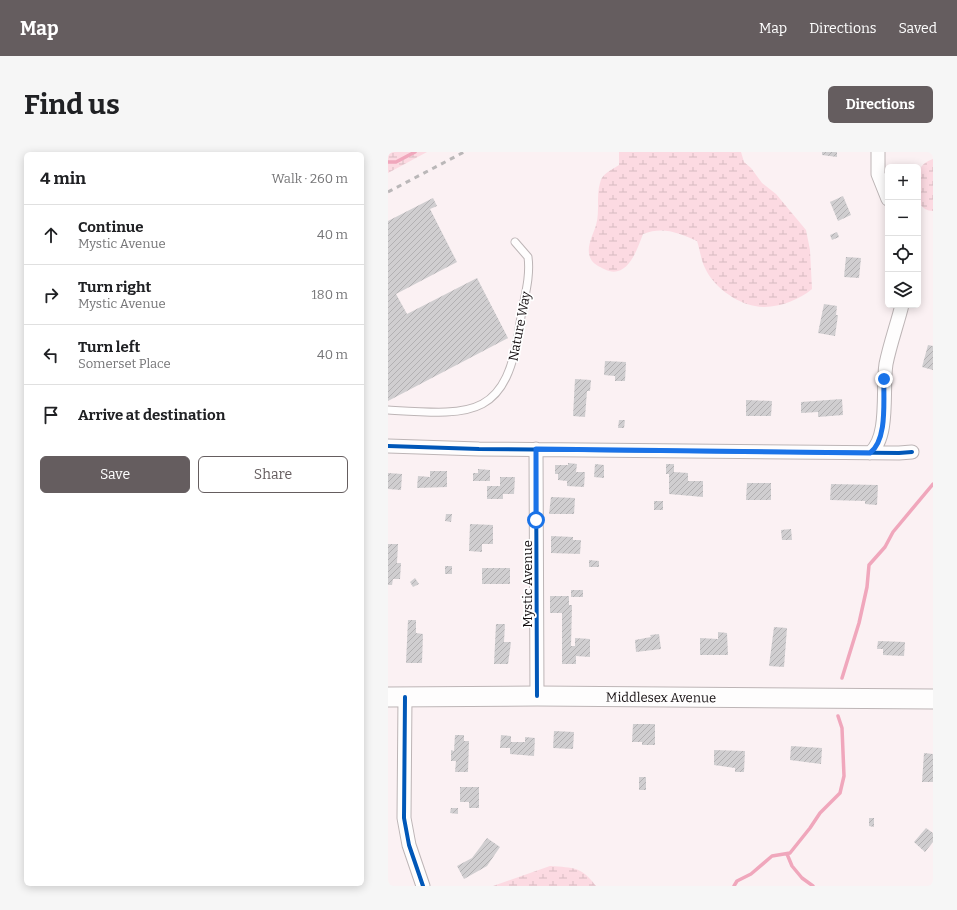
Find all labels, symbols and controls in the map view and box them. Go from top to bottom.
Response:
text: Map [20,17,59,40]
text: Map [759,20,787,37]
text: Directions [809,20,877,37]
text: Saved [899,20,937,37]
button: Directions [828,86,933,123]
text: Find us [24,88,120,121]
map controls [885,164,921,308]
button: + [885,164,921,200]
text: 4 min [40,168,86,189]
text: Walk · 260 m [272,171,348,186]
button: − [885,200,921,236]
text: Continue [78,218,144,236]
icon: ahead [40,224,62,246]
text: 40 m [317,227,348,242]
text: Mystic Avenue [78,236,166,251]
button: locate [885,236,921,272]
button: layers [885,272,921,308]
text: Turn right [78,278,151,296]
icon: right [40,284,62,306]
text: 180 m [312,287,348,302]
street label: Nature Way [505,290,534,362]
text: Mystic Avenue [78,296,166,311]
text: Turn left [78,338,140,356]
icon: left [40,344,62,366]
text: 40 m [317,347,348,362]
text: Somerset Place [78,356,171,371]
route end [875,370,893,388]
icon: arrive [40,404,62,426]
text: Arrive at destination [78,406,225,424]
button: Save [40,456,190,493]
button: Share [198,456,348,493]
route start [527,511,545,529]
street label: Mystic Avenue [520,540,535,628]
street label: Middlesex Avenue [606,690,716,705]

